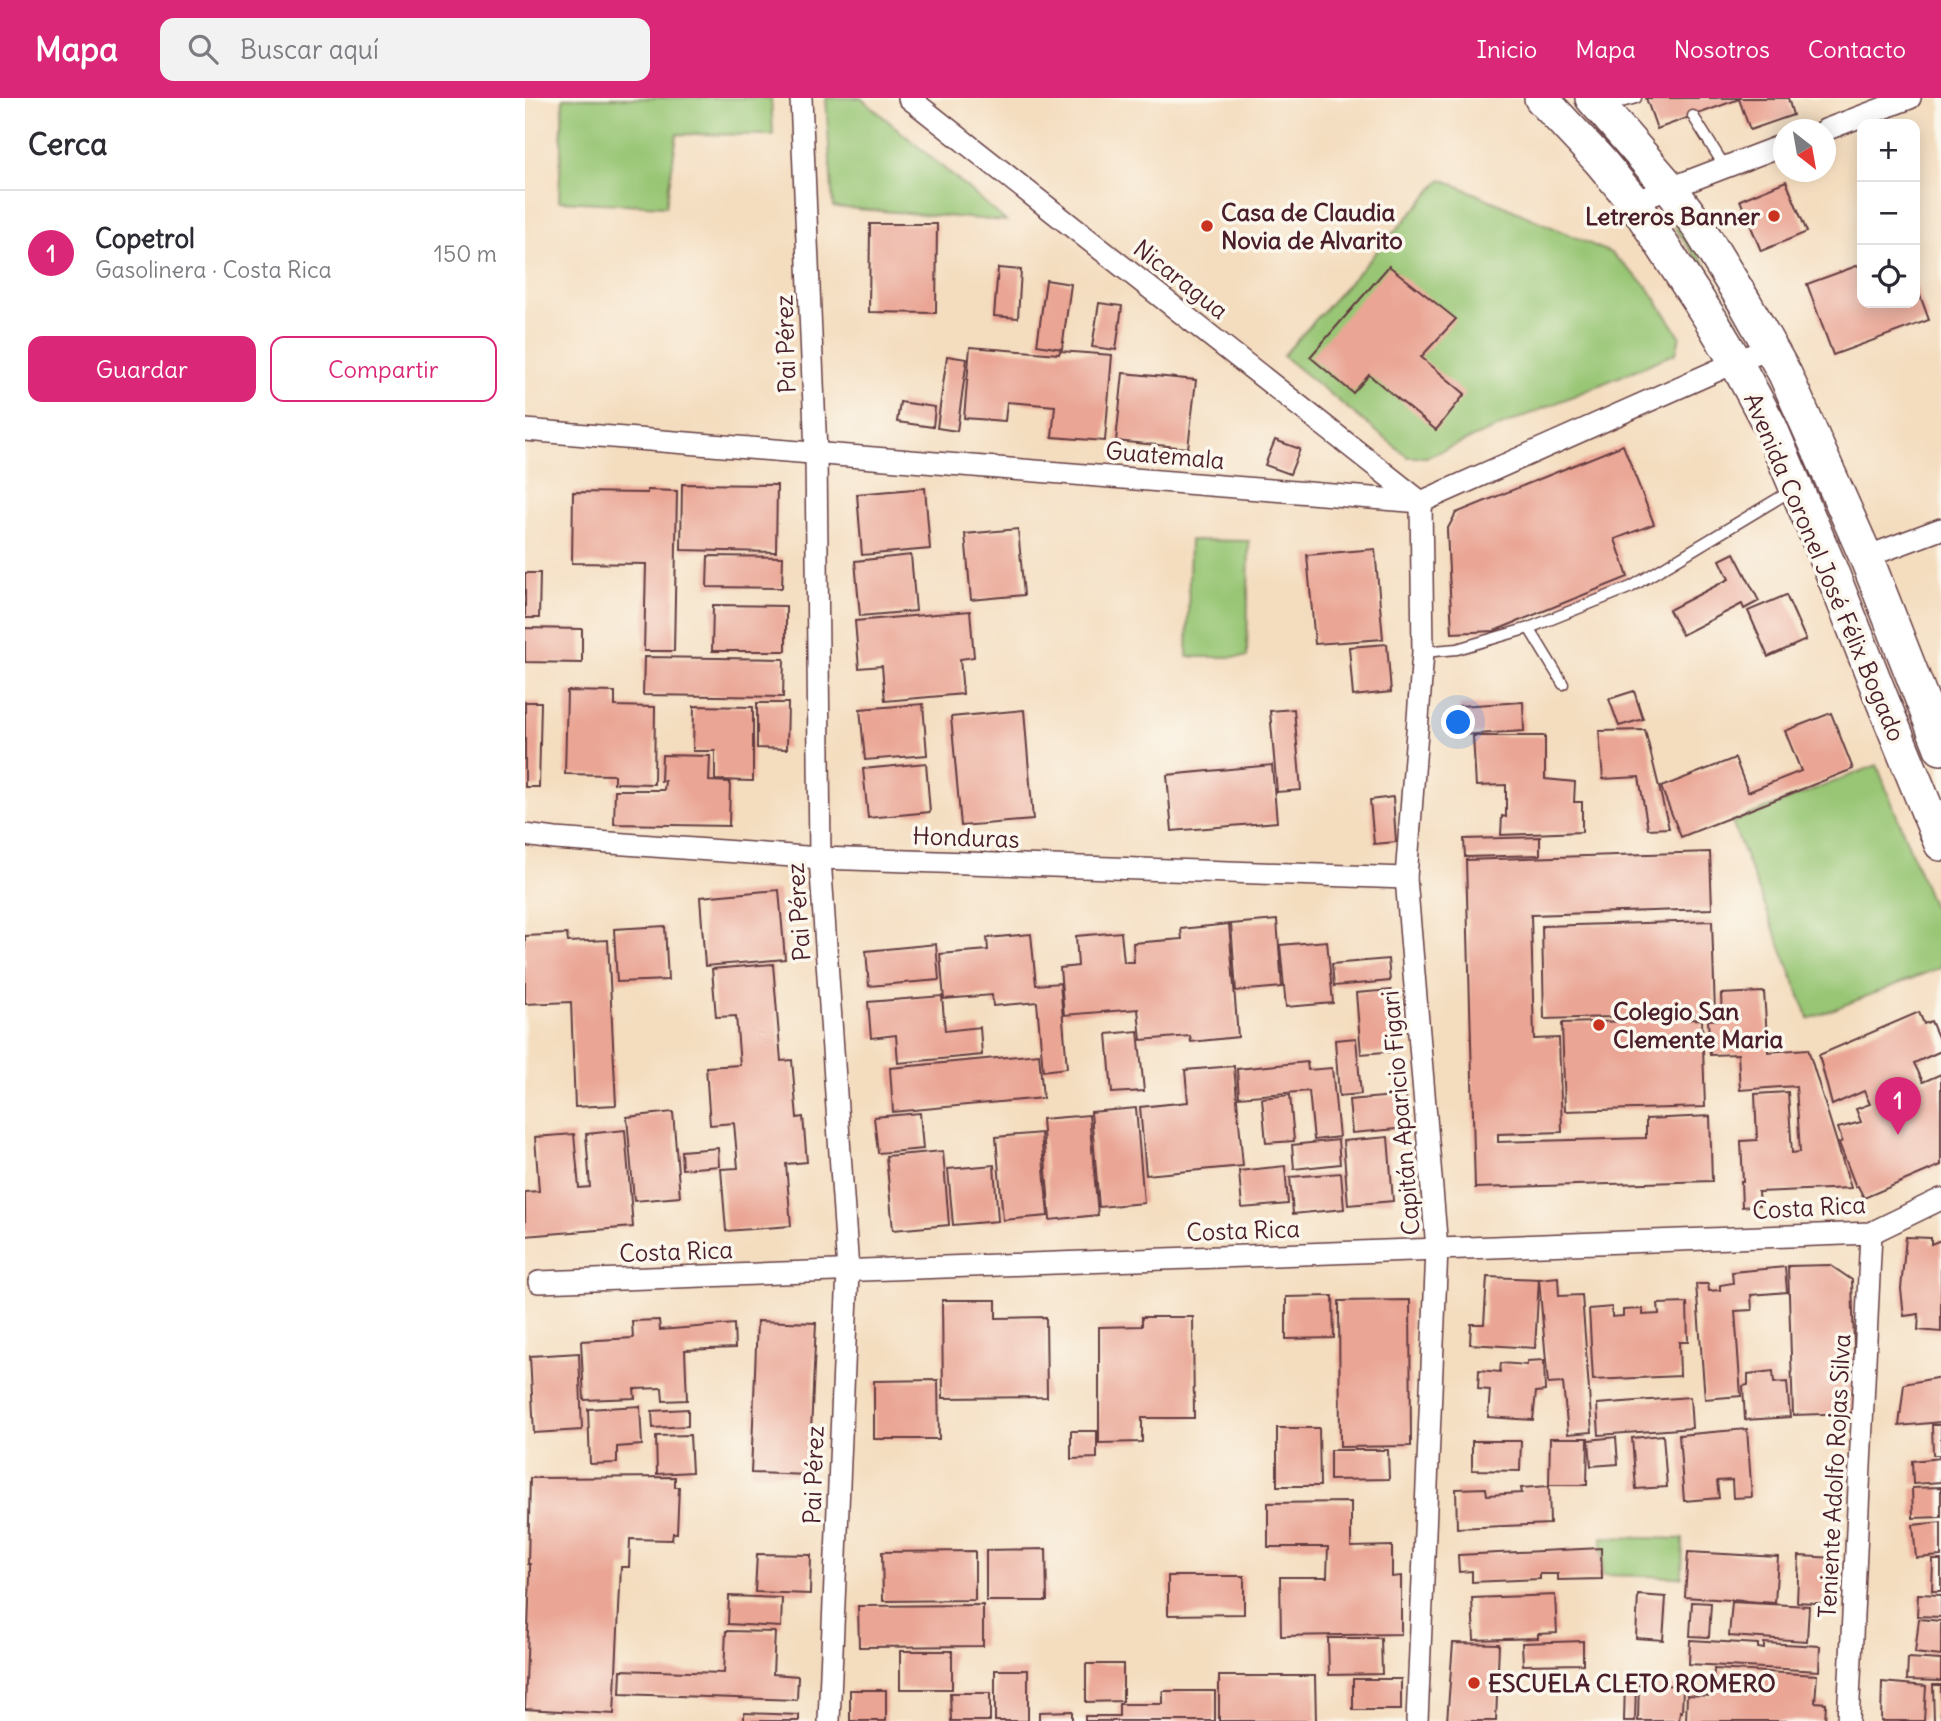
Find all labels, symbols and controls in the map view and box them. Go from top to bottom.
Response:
search box [160,18,650,81]
text: Mapa [35,28,118,70]
icon: search [184,30,222,68]
text: Buscar aquí [240,33,379,66]
text: Inicio [1477,34,1537,64]
text: Mapa [1575,34,1636,64]
text: Nosotros [1674,34,1770,64]
text: Contacto [1808,34,1906,64]
north arrow [1773,119,1836,182]
map controls [1857,119,1920,308]
button: + [1857,119,1920,182]
text: Cerca [28,125,107,163]
button: − [1857,182,1920,245]
place label: Casa de Claudia Novia de Alvarito [1221,197,1403,255]
place label: Letreros Banner [1585,201,1760,231]
marker: Letreros Banner [1766,208,1782,224]
marker: Casa de Claudia Novia de Alvarito [1199,218,1215,234]
text: Copetrol [95,222,195,255]
street label: Nicaragua [1128,233,1234,325]
text: 1 [46,239,56,268]
text: 150 m [434,239,497,268]
button: locate [1857,245,1920,308]
text: Gasolinera · Costa Rica [95,255,332,284]
street label: Pai Pérez [768,294,802,394]
button: Guardar [28,336,256,402]
button: Compartir [270,336,497,402]
street label: Avenida Coronel José Félix Bogado [1738,388,1912,746]
street label: Guatemala [1104,435,1226,475]
your location [1441,705,1475,739]
street label: Honduras [912,820,1020,854]
street label: Pai Pérez [780,862,816,962]
street label: Capitán Aparicio Figari [1374,989,1426,1237]
place label: Colegio San Clemente Maria [1613,996,1783,1054]
marker: Colegio San Clemente Maria [1591,1017,1607,1033]
pin: 1 [1875,1077,1921,1135]
street label: Costa Rica [1751,1189,1867,1225]
street label: Costa Rica [1186,1213,1300,1247]
street label: Costa Rica [619,1234,733,1268]
street label: Teniente Adolfo Rojas Silva [1812,1333,1856,1619]
street label: Pai Pérez [796,1425,830,1525]
place label: ESCUELA CLETO ROMERO [1488,1668,1776,1698]
marker: ESCUELA CLETO ROMERO [1466,1675,1482,1691]

